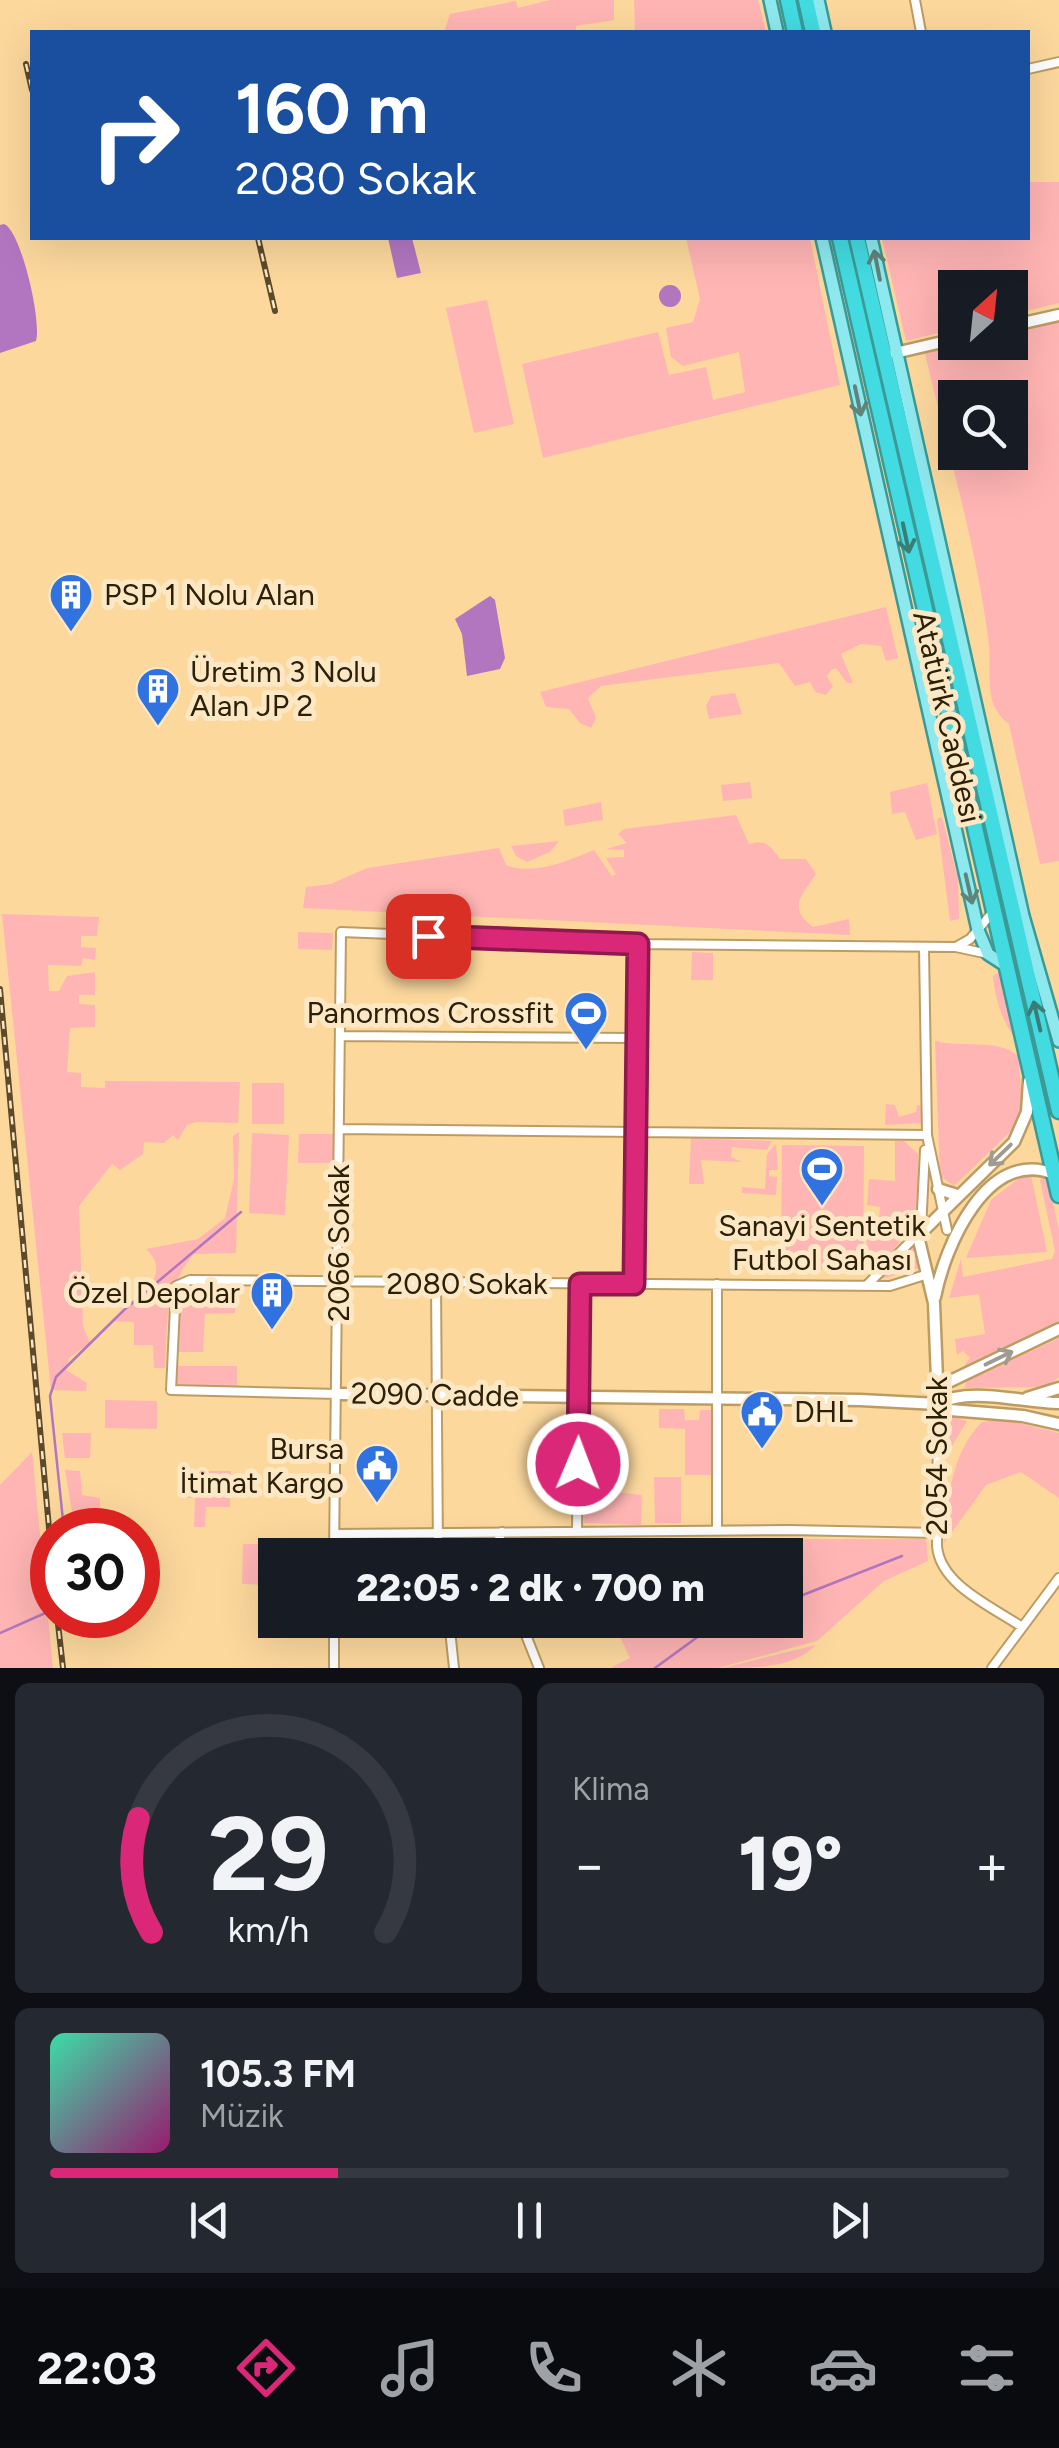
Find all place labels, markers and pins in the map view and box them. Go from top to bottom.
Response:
building icon: PSP 1 Nolu Alan [48,572,94,633]
place label: PSP 1 Nolu Alan [104,576,315,613]
place label: Üretim 3 Nolu Alan JP 2 [190,653,377,724]
building icon: Üretim 3 Nolu Alan JP 2 [135,666,181,727]
pin [386,894,471,979]
sports icon: Panormos Crossfit [563,990,609,1051]
place label: Panormos Crossfit [307,994,554,1031]
sports icon: Sanayi Sentetik Futbol Sahası [799,1146,845,1207]
place label: Sanayi Sentetik Futbol Sahası [718,1207,926,1278]
building icon: Özel Depolar [249,1270,295,1331]
place label: Özel Depolar [67,1274,240,1311]
public building icon: DHL [739,1389,785,1450]
place label: DHL [794,1393,853,1430]
place label: Bursa İtimat Kargo [179,1430,344,1501]
public building icon: Bursa İtimat Kargo [354,1443,400,1504]

